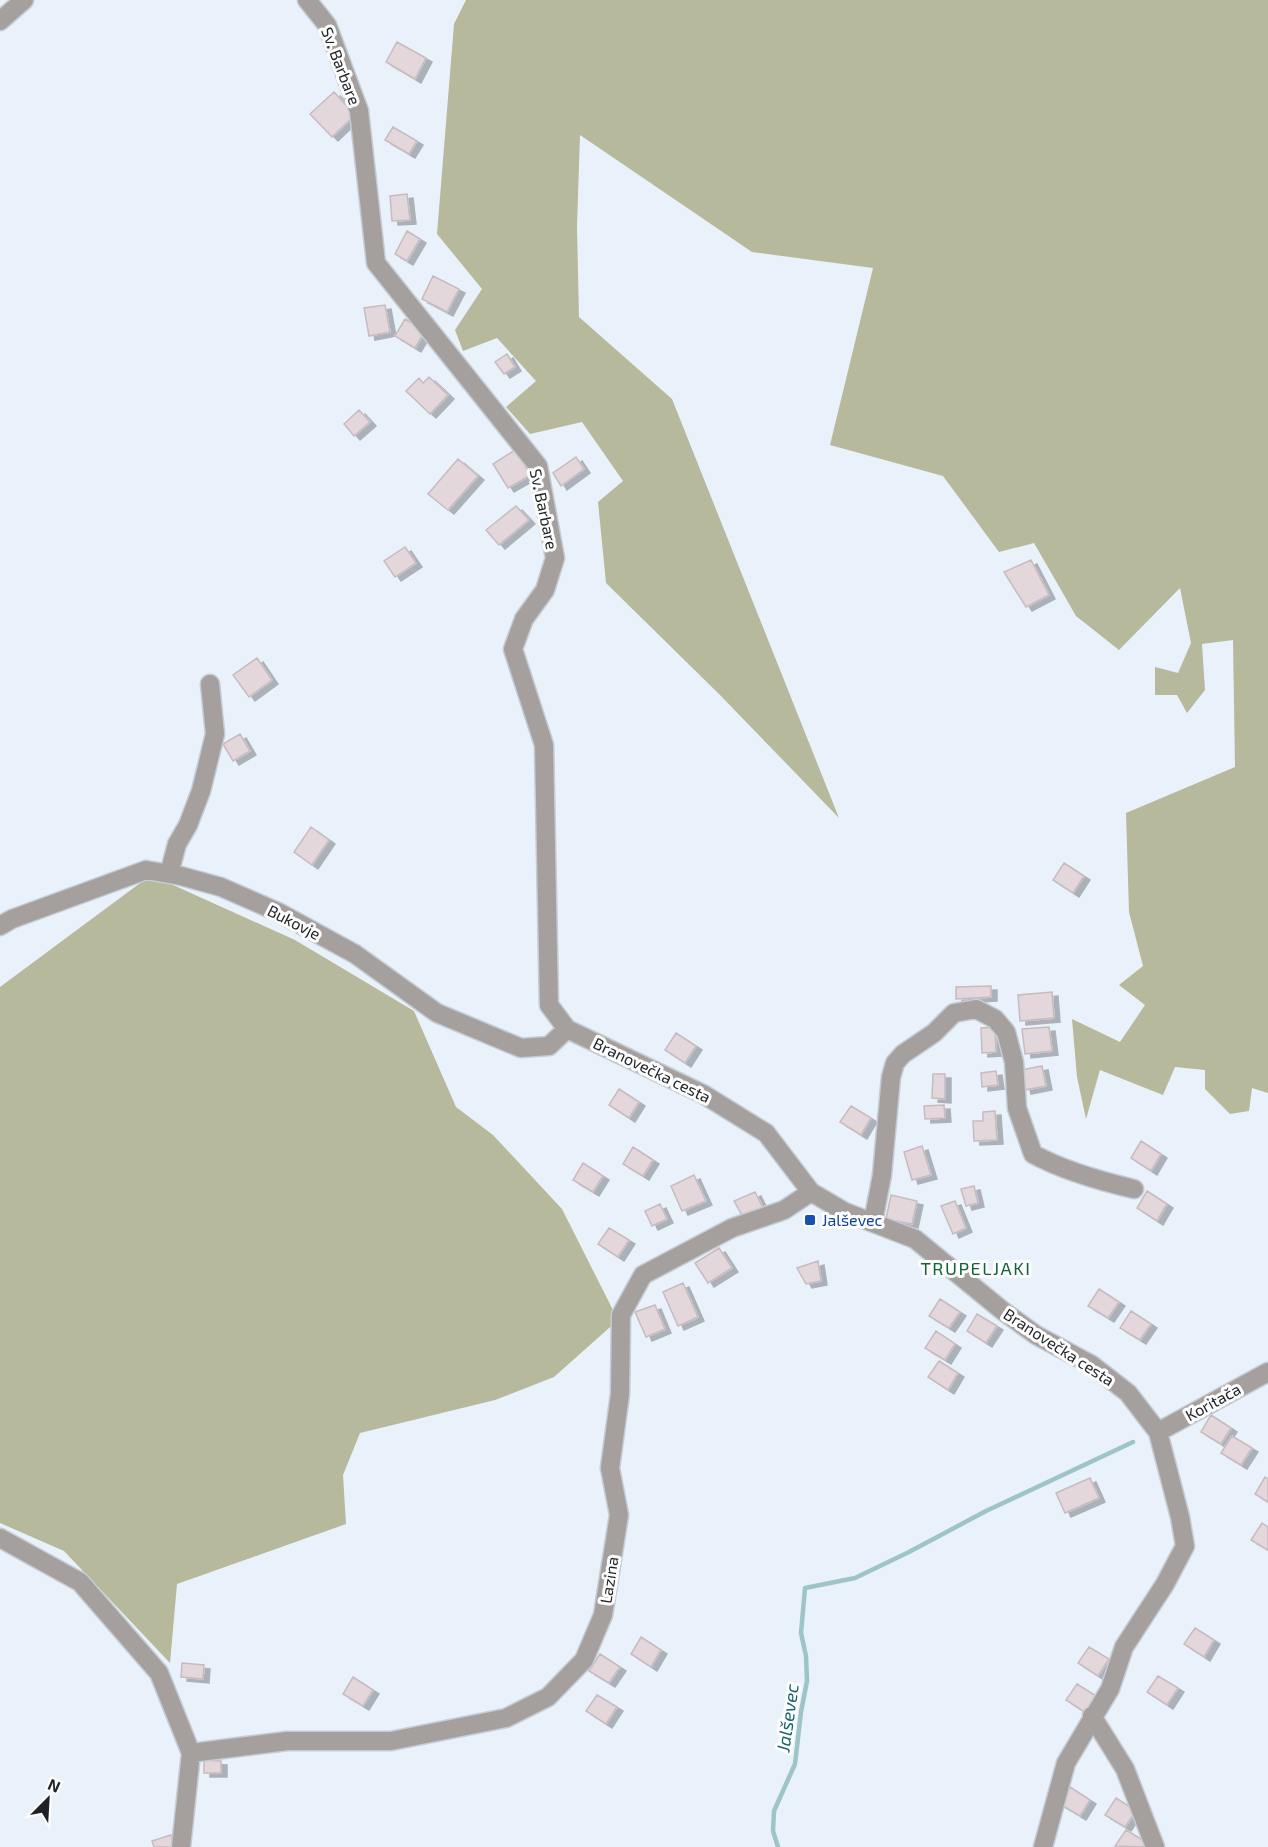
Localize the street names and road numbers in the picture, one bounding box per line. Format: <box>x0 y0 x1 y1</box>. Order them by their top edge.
street label: Sv. Barbare <box>318 24 365 107</box>
street label: Sv. Barbare <box>527 467 562 551</box>
street label: Bukovje <box>264 900 324 944</box>
street label: Branovečka cesta <box>591 1033 714 1106</box>
street label: Branovečka cesta <box>1000 1304 1118 1389</box>
street label: Koritača <box>1182 1379 1244 1424</box>
street label: Lazina <box>595 1555 622 1605</box>

